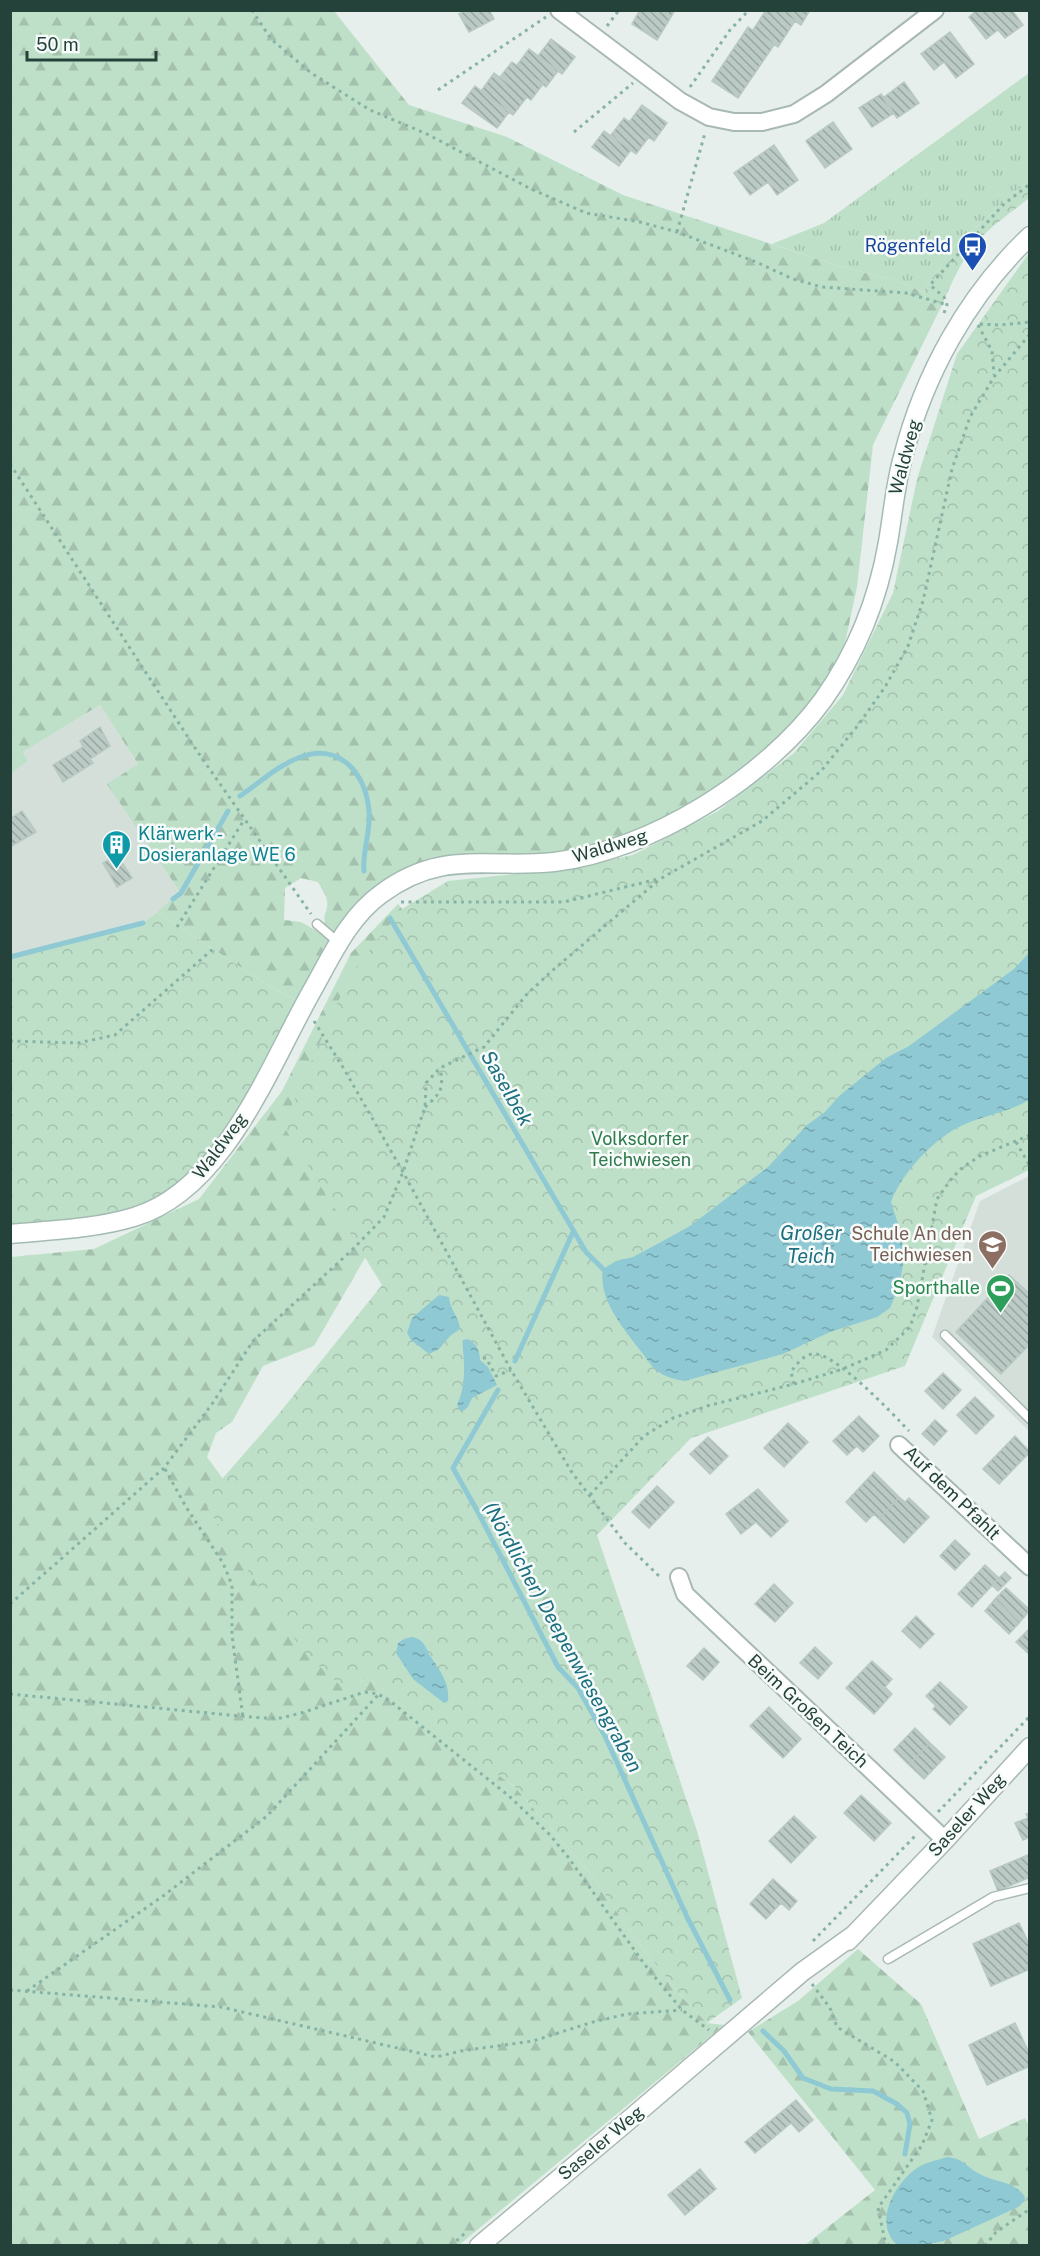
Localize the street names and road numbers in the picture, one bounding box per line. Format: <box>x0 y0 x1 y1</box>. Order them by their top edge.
street label: Waldweg <box>884 417 925 497</box>
street label: Waldweg <box>570 824 650 867</box>
street label: Waldweg <box>188 1109 251 1183</box>
street label: Auf dem Pfahlt <box>900 1441 1005 1544</box>
street label: Beim Großen Teich <box>744 1649 873 1772</box>
street label: Saseler Weg <box>924 1769 1010 1861</box>
street label: Saseler Weg <box>554 2101 648 2184</box>

